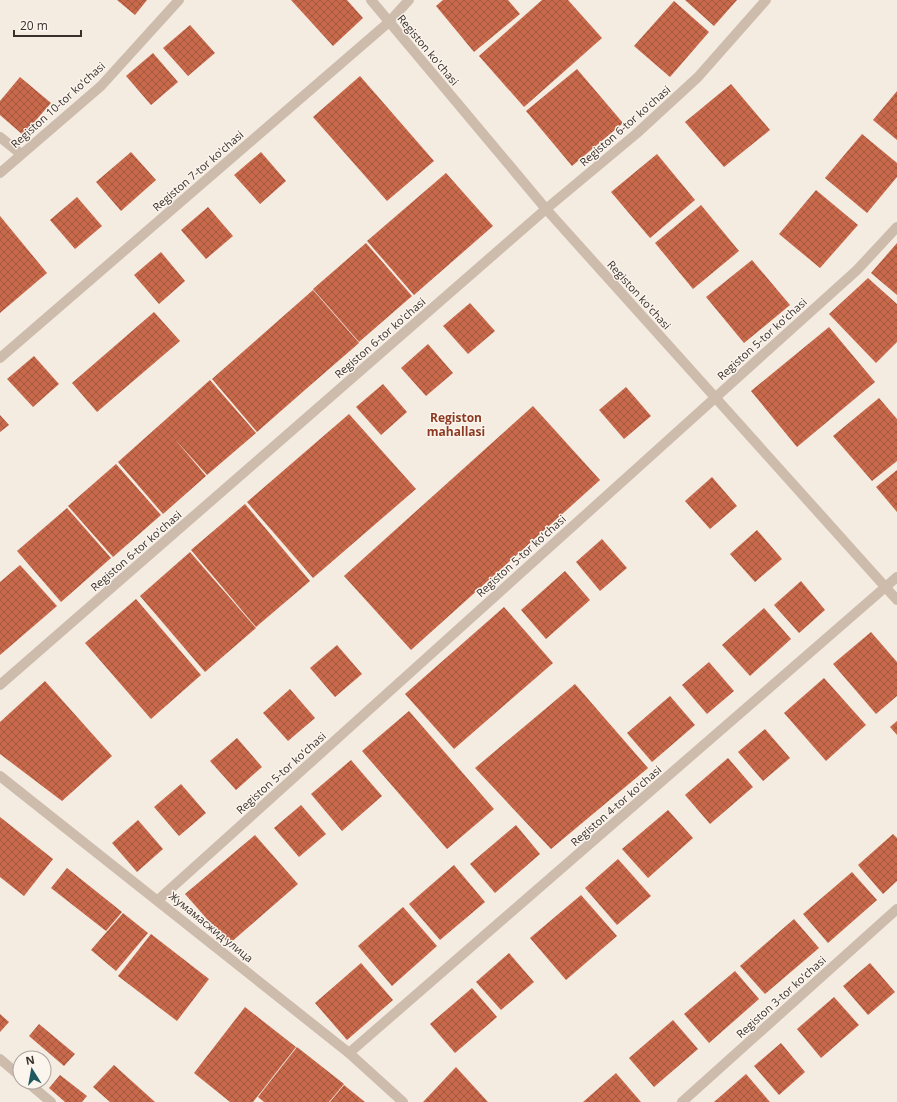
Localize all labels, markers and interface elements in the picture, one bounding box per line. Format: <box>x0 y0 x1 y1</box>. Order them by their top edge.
street label: Registon ko'chasi <box>394 11 462 88</box>
scale bar <box>14 12 81 38</box>
text: 20 m <box>20 17 48 34</box>
street label: Registon 10-tor ko'chasi <box>7 58 108 151</box>
street label: Registon 6-tor ko'chasi <box>576 82 673 169</box>
street label: Registon 7-tor ko'chasi <box>149 127 246 214</box>
street label: Registon ko'chasi <box>604 257 674 332</box>
street label: Registon 6-tor ko'chasi <box>331 294 428 381</box>
street label: Registon 5-tor ko'chasi <box>714 294 810 383</box>
district label: Registon mahallasi <box>427 409 485 440</box>
street label: Registon 6-tor ko'chasi <box>87 507 184 594</box>
street label: Registon 5-tor ko'chasi <box>473 511 569 600</box>
street label: Registon 5-tor ko'chasi <box>233 728 329 817</box>
street label: Registon 4-tor ko'chasi <box>567 762 664 849</box>
street label: Жумамасжид улица <box>166 888 257 965</box>
street label: Registon 3-tor ko'chasi <box>733 952 829 1041</box>
north arrow <box>12 1050 52 1090</box>
text: N <box>24 1051 36 1068</box>

